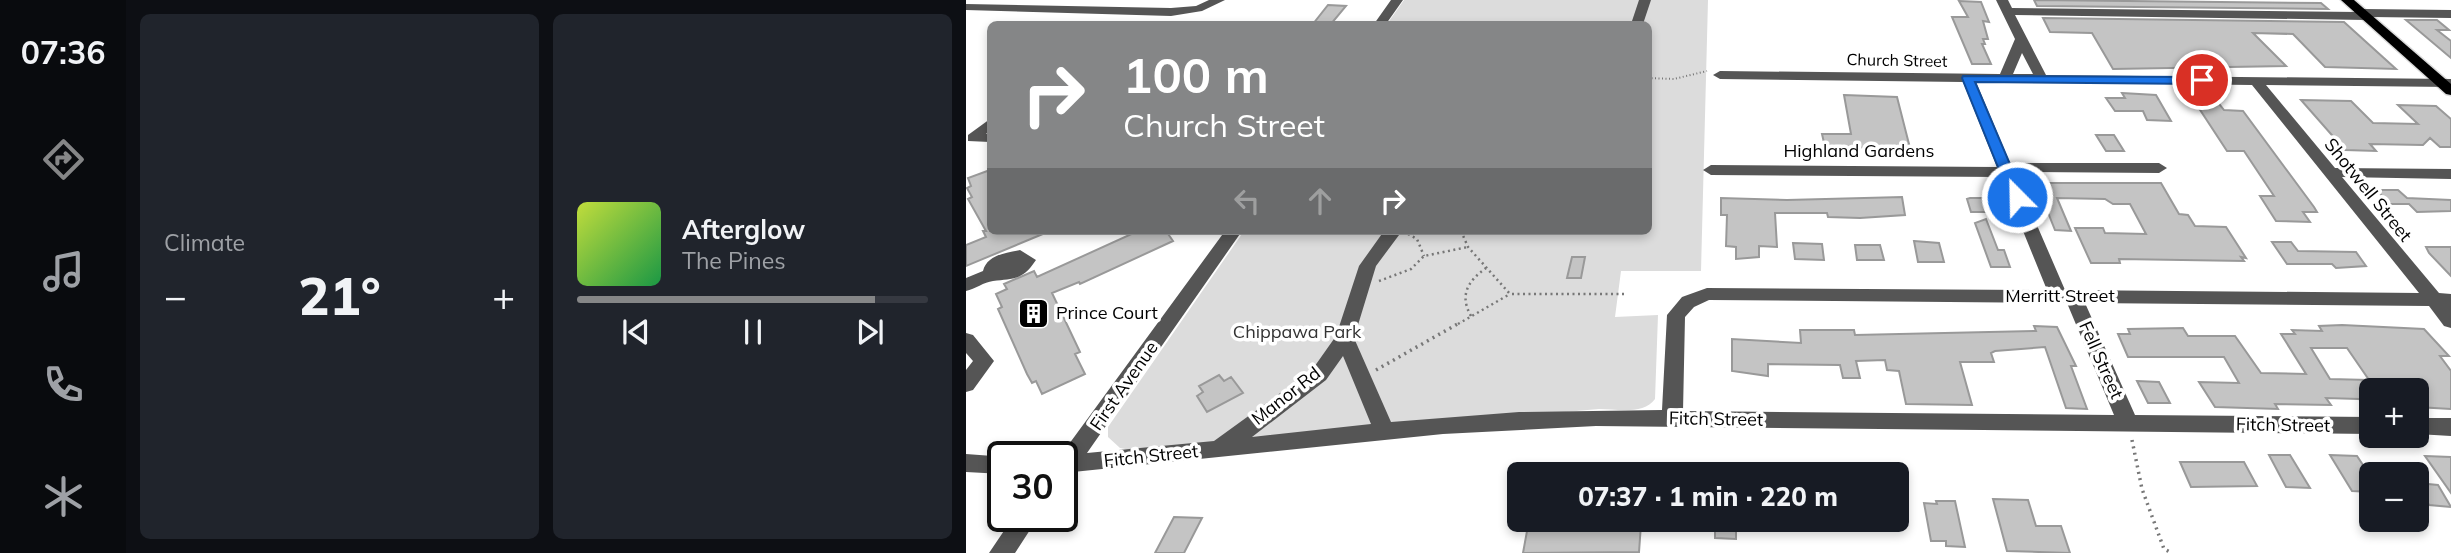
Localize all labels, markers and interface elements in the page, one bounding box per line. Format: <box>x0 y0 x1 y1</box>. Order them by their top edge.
text: 07:36 <box>21 32 105 72</box>
text: 100 m <box>1123 44 1269 105</box>
icon: right <box>1008 49 1099 140</box>
street label: Church Street <box>1846 49 1948 71</box>
pin <box>2172 50 2232 110</box>
icon: arrive <box>2183 61 2221 99</box>
text: Church Street <box>1123 105 1325 145</box>
street label: Shotwell Street <box>2320 133 2417 246</box>
icon: directions <box>39 135 88 184</box>
street label: Highland Gardens <box>1783 139 1935 162</box>
position arrow <box>1980 160 2054 234</box>
icon: left <box>1228 182 1266 220</box>
icon: ahead <box>1301 182 1339 220</box>
icon: right <box>1374 182 1412 220</box>
text: Afterglow <box>682 213 805 246</box>
text: Climate <box>164 228 245 257</box>
text: The Pines <box>682 246 786 275</box>
icon: music <box>39 247 88 296</box>
text: 21° <box>298 263 381 328</box>
text: − <box>164 272 187 320</box>
text: + <box>492 272 515 320</box>
street label: Merritt Street <box>2005 284 2115 307</box>
building icon: Prince Court <box>1016 296 1050 330</box>
place label: Prince Court <box>1056 301 1158 324</box>
icon: previous <box>617 313 655 351</box>
icon: pause <box>734 313 772 351</box>
icon: next <box>851 313 889 351</box>
street label: Fell Street <box>2074 317 2129 402</box>
park label: Chippawa Park <box>1233 320 1362 343</box>
street label: First Avenue <box>1085 337 1163 435</box>
icon: phone <box>39 360 88 409</box>
street label: Manor Rd <box>1247 361 1325 430</box>
map controls <box>2359 378 2429 532</box>
button: + <box>2359 378 2429 448</box>
street label: Fitch Street <box>1669 406 1763 431</box>
street label: Fitch Street <box>2236 412 2330 437</box>
street label: Fitch Street <box>1103 439 1199 472</box>
speed limit sign: 30 <box>987 441 1078 532</box>
button: − <box>2359 462 2429 532</box>
icon: climate <box>39 472 88 521</box>
text: 07:37 · 1 min · 220 m <box>1578 480 1838 513</box>

